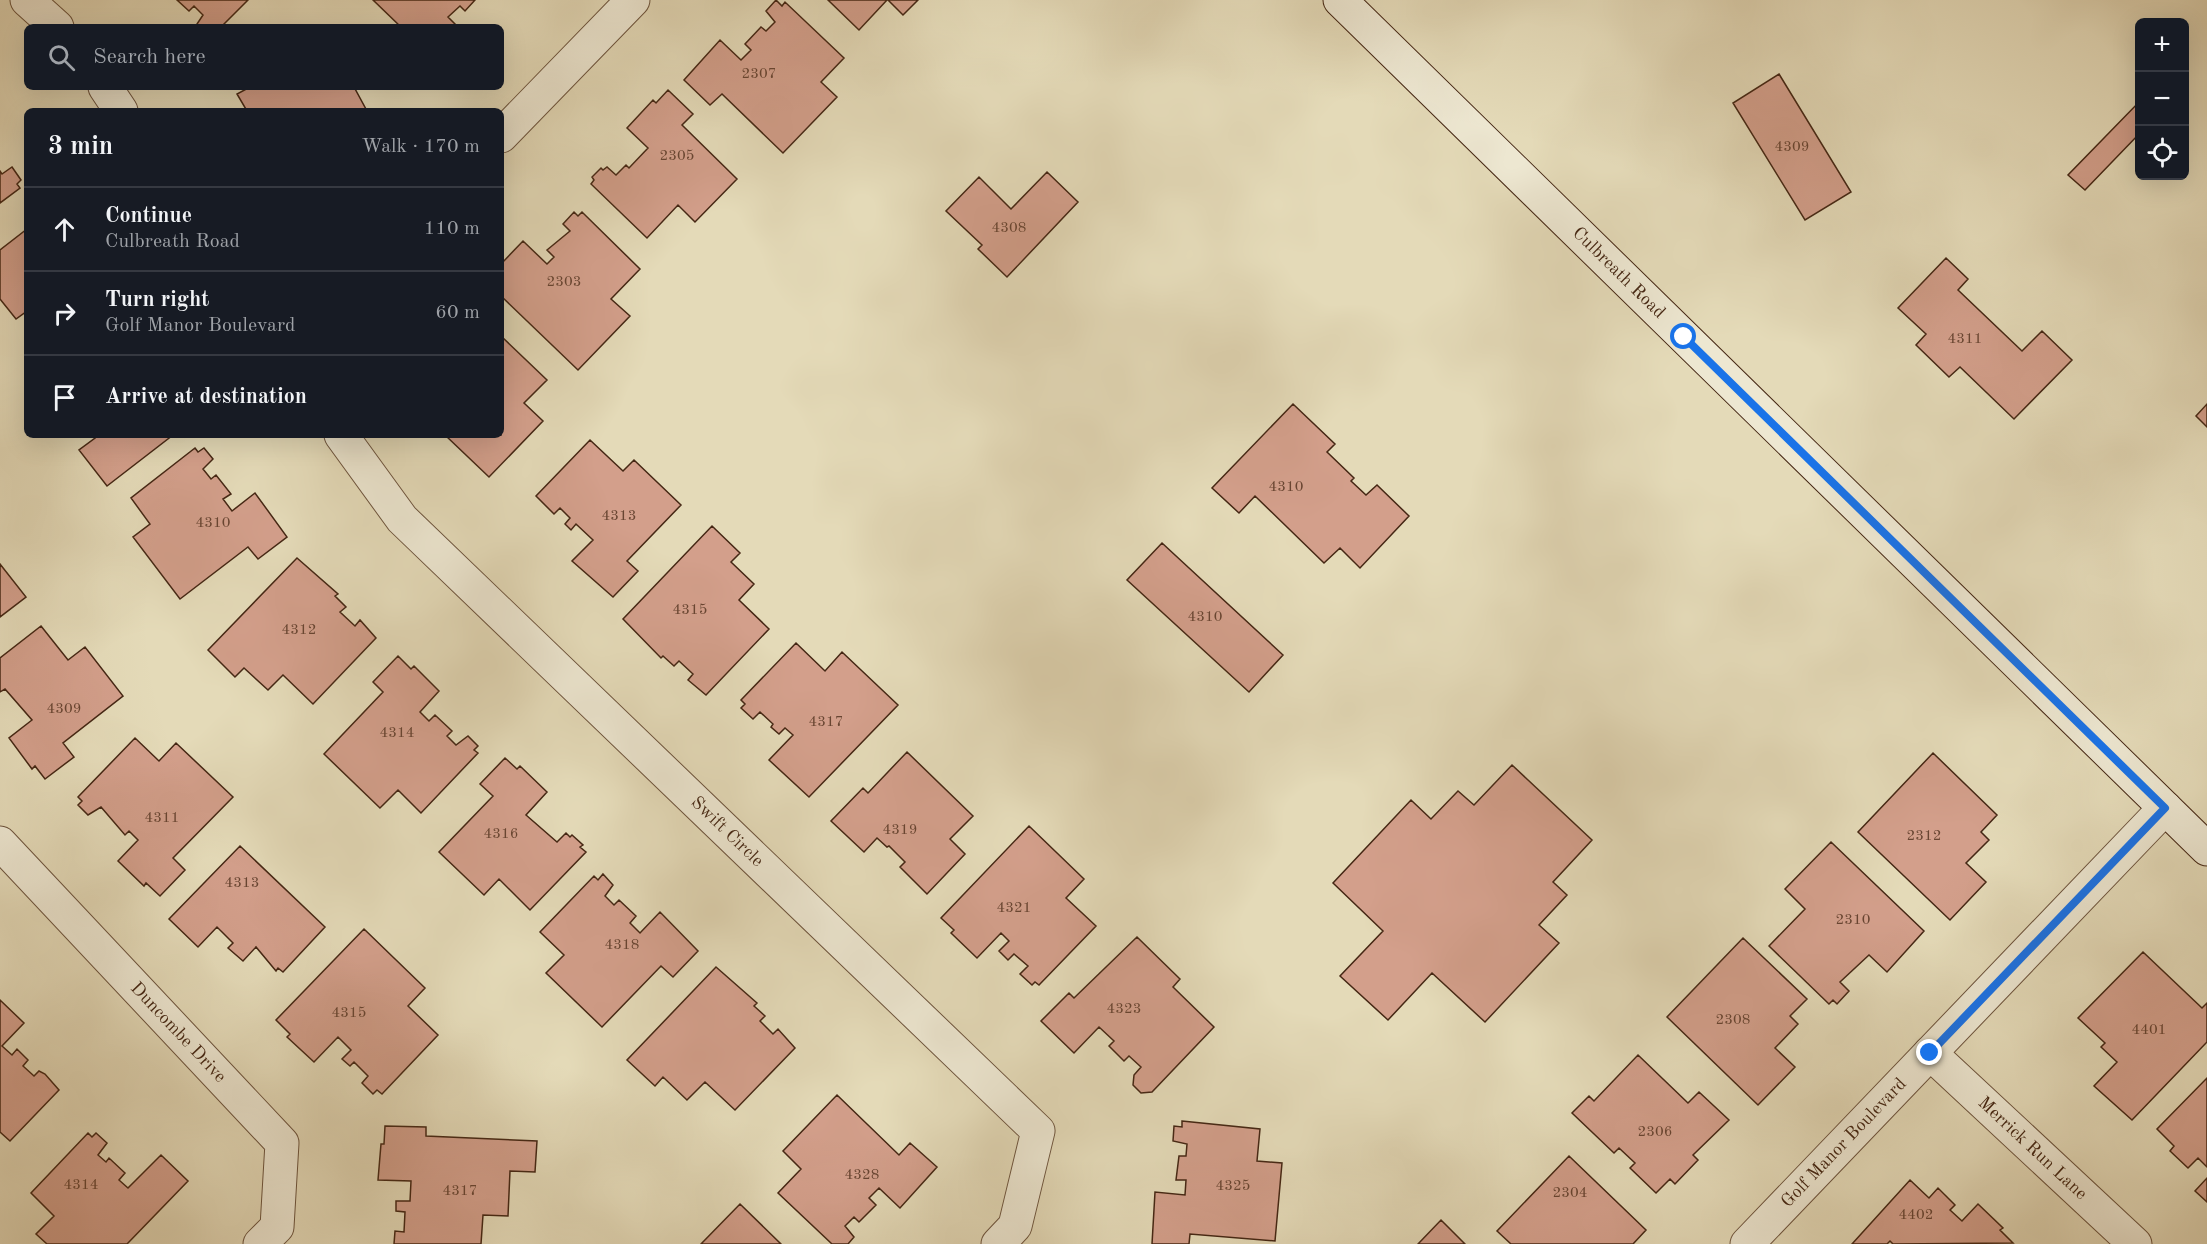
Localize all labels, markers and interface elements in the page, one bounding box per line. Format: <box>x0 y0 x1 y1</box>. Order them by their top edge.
map controls <box>2135 18 2189 180</box>
button: + <box>2135 18 2189 72</box>
search box <box>24 24 504 90</box>
icon: search <box>45 41 78 74</box>
text: Search here <box>93 46 206 68</box>
house number: 2307 <box>742 67 776 82</box>
button: − <box>2135 72 2189 126</box>
button: locate <box>2135 126 2189 180</box>
text: 3 min <box>48 134 113 160</box>
text: Walk · 170 m <box>361 137 480 157</box>
house number: 4309 <box>1775 140 1809 155</box>
house number: 2305 <box>660 149 694 164</box>
text: Continue <box>105 205 192 227</box>
icon: ahead <box>48 213 81 246</box>
text: 110 m <box>424 219 480 239</box>
house number: 4308 <box>992 221 1026 236</box>
street label: Culbreath Road <box>1569 224 1668 322</box>
text: Culbreath Road <box>105 232 240 252</box>
house number: 2303 <box>547 275 581 290</box>
text: Turn right <box>105 289 209 311</box>
icon: right <box>48 297 81 330</box>
text: 60 m <box>435 303 480 323</box>
text: Golf Manor Boulevard <box>105 316 296 336</box>
route start <box>1670 323 1696 349</box>
house number: 4311 <box>1948 332 1982 347</box>
icon: arrive <box>48 381 81 414</box>
text: Arrive at destination <box>105 386 307 408</box>
house number: 4310 <box>1269 480 1303 495</box>
house number: 4313 <box>602 509 636 524</box>
house number: 4310 <box>196 516 230 531</box>
house number: 4315 <box>673 603 707 618</box>
house number: 4310 <box>1188 610 1222 625</box>
house number: 4312 <box>282 623 316 638</box>
house number: 4309 <box>47 702 81 717</box>
house number: 4317 <box>809 715 843 730</box>
house number: 4314 <box>380 726 414 741</box>
street label: Swift Circle <box>687 793 767 870</box>
house number: 4311 <box>145 811 179 826</box>
house number: 4319 <box>883 823 917 838</box>
house number: 4316 <box>484 827 518 842</box>
house number: 2312 <box>1907 829 1941 844</box>
house number: 4313 <box>225 876 259 891</box>
house number: 4321 <box>997 901 1031 916</box>
house number: 2310 <box>1836 913 1870 928</box>
house number: 4318 <box>605 938 639 953</box>
street label: Duncombe Drive <box>127 979 229 1086</box>
house number: 4323 <box>1107 1002 1141 1017</box>
house number: 4315 <box>332 1006 366 1021</box>
house number: 2308 <box>1716 1013 1750 1028</box>
house number: 4401 <box>2132 1023 2166 1038</box>
route end <box>1916 1039 1942 1065</box>
street label: Golf Manor Boulevard <box>1778 1075 1910 1211</box>
street label: Merrick Run Lane <box>1974 1094 2090 1203</box>
house number: 2306 <box>1638 1125 1672 1140</box>
house number: 4328 <box>845 1168 879 1183</box>
house number: 4314 <box>64 1178 98 1193</box>
house number: 4325 <box>1216 1179 1250 1194</box>
house number: 4317 <box>443 1184 477 1199</box>
house number: 2304 <box>1553 1186 1587 1201</box>
house number: 4402 <box>1899 1208 1933 1223</box>

